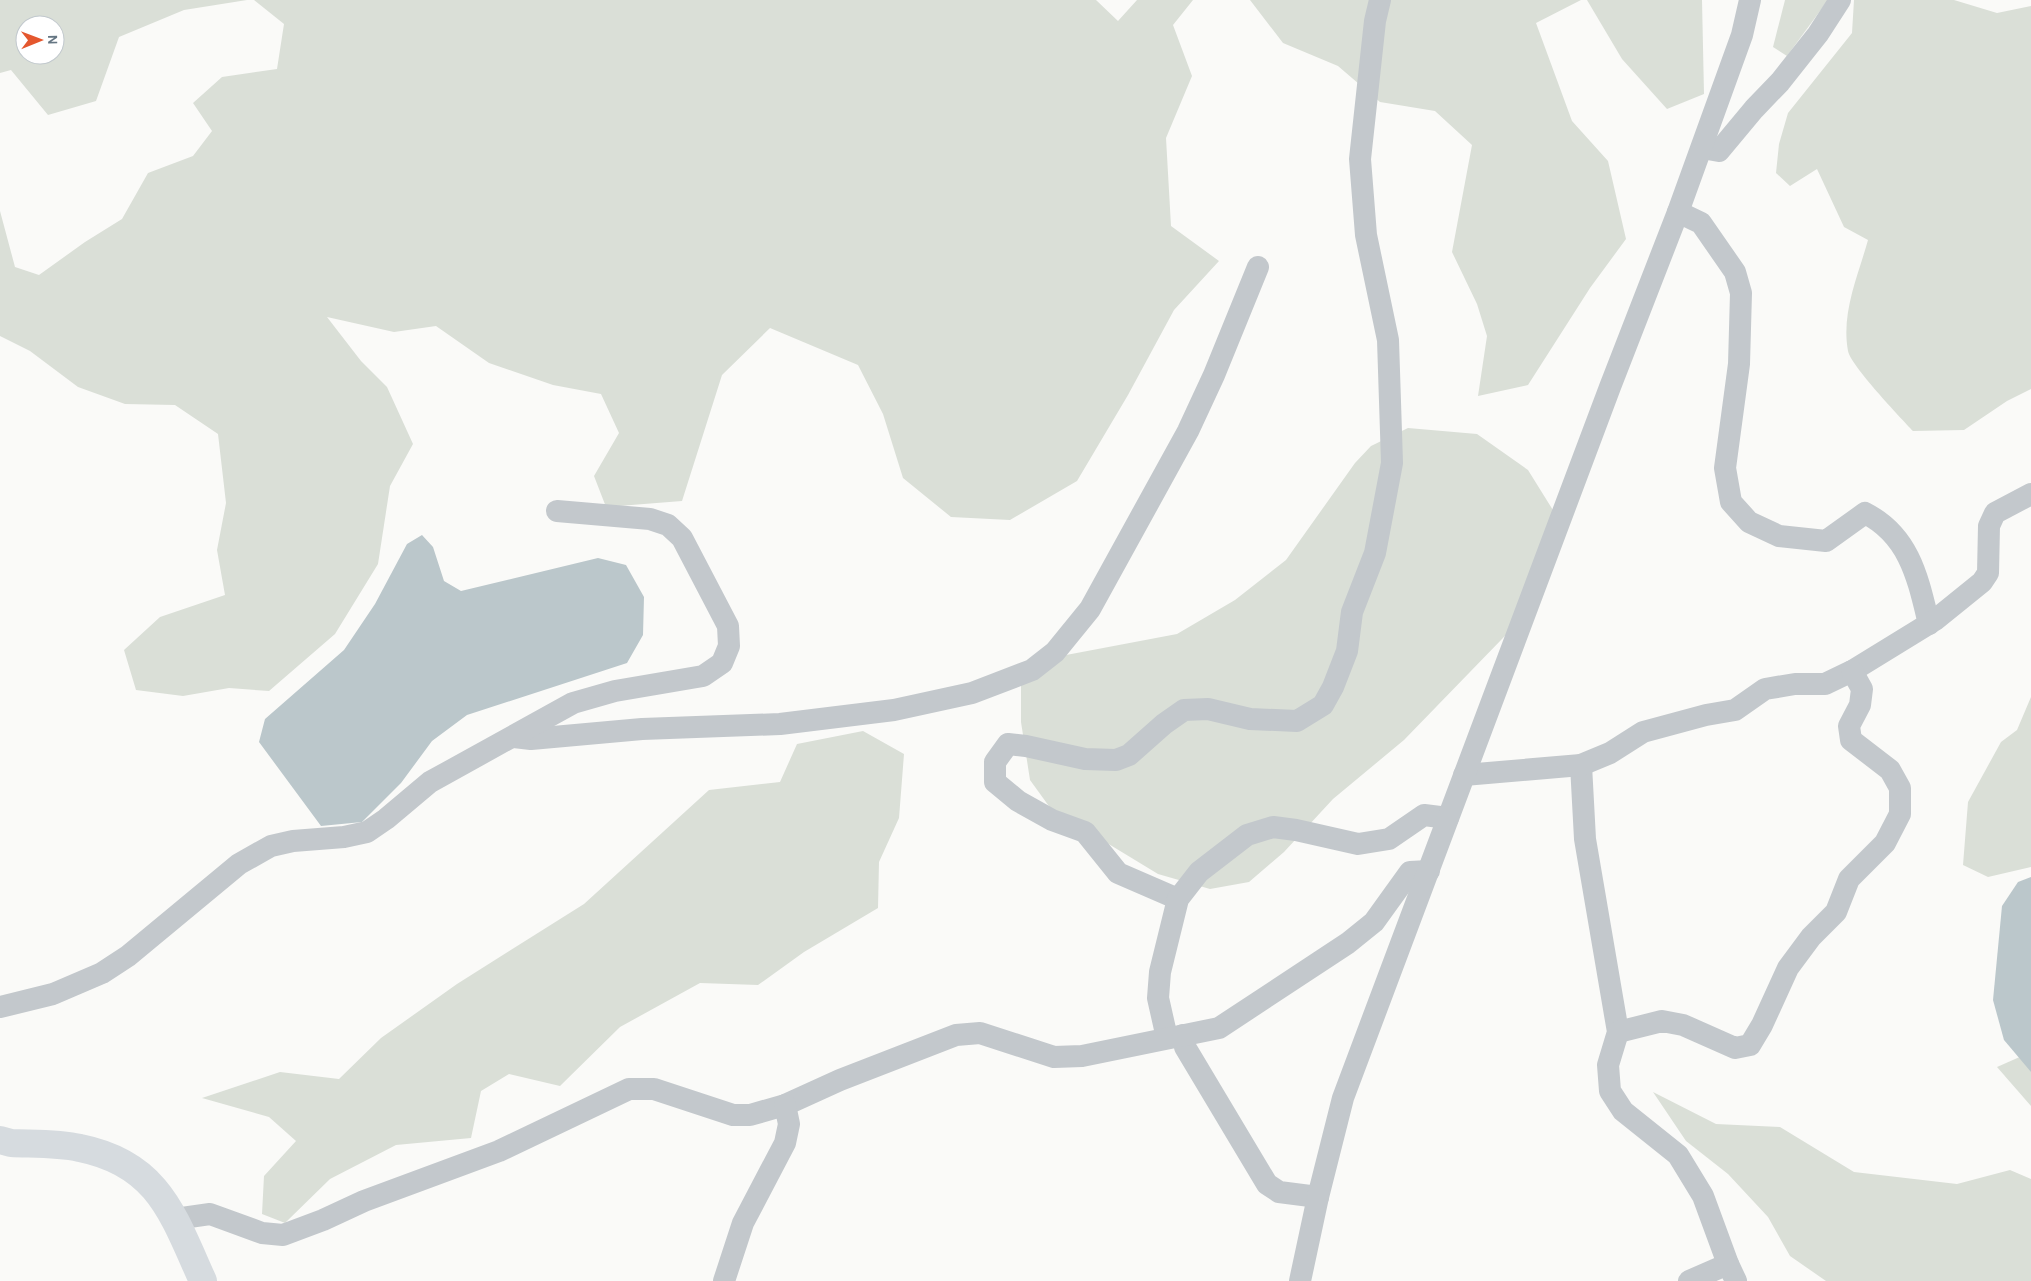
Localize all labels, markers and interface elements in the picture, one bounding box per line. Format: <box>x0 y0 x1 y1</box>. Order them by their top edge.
north arrow <box>15 15 65 65</box>
text: N <box>44 35 61 45</box>

